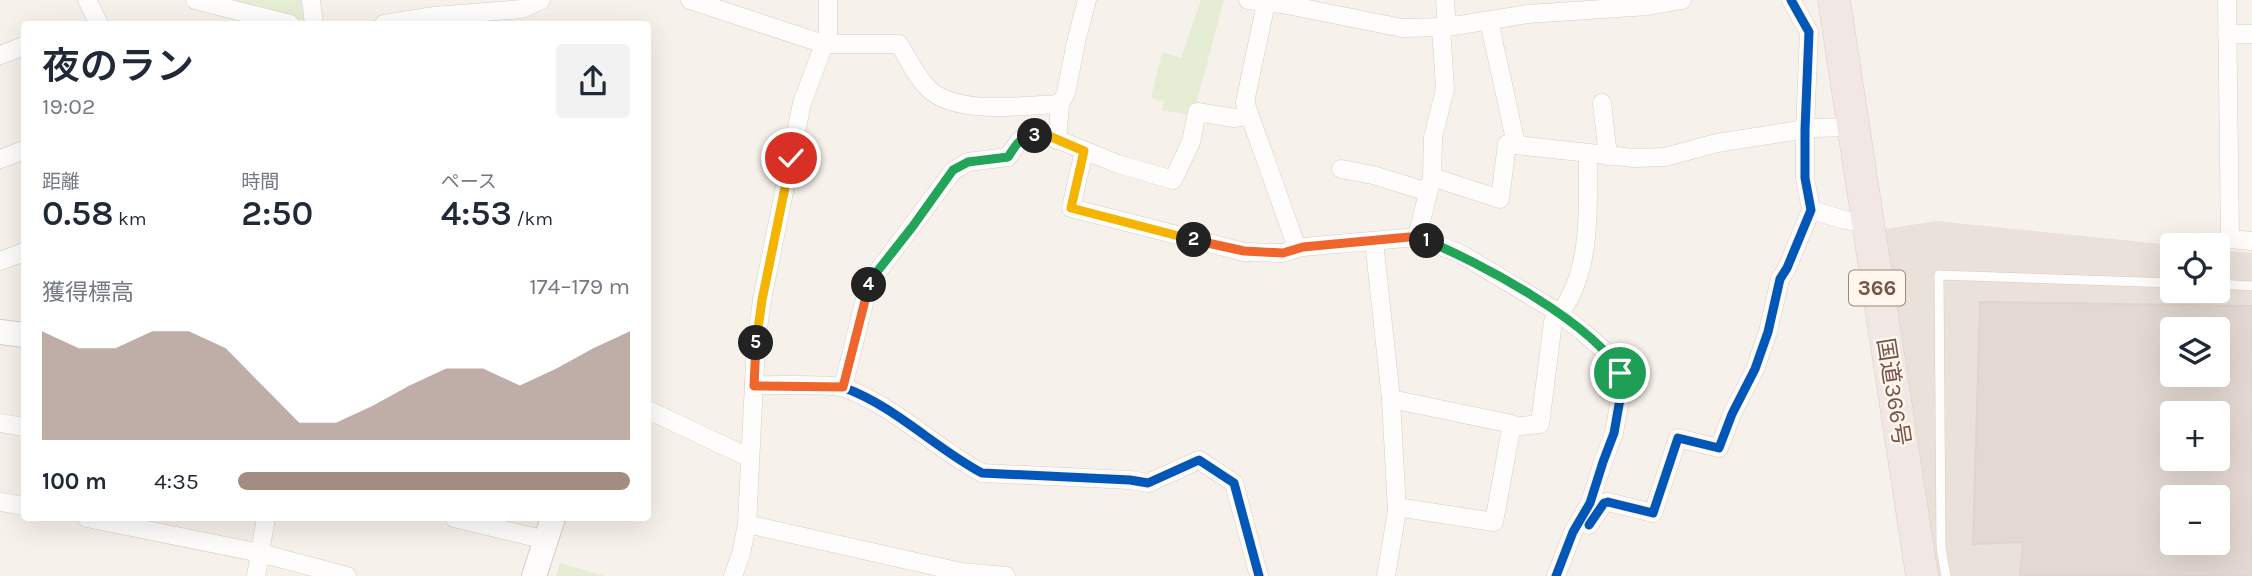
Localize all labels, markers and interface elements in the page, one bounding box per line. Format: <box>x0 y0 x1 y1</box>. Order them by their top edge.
text: 夜のラン <box>42 44 194 89</box>
button: share <box>556 44 630 118</box>
text: 19:02 <box>42 93 95 120</box>
pin: 3 <box>1018 118 1052 154</box>
text: 3 <box>1029 124 1040 146</box>
pin <box>761 128 821 188</box>
icon: check <box>772 139 810 177</box>
text: 距離 <box>42 171 80 193</box>
text: 時間 <box>241 171 279 193</box>
text: ペース <box>441 171 497 193</box>
text: 0.58 <box>42 193 113 234</box>
text: 2:50 <box>241 193 313 234</box>
text: 4:53 <box>441 193 512 234</box>
text: km <box>113 208 146 230</box>
text: /km <box>512 208 553 230</box>
pin: 2 <box>1176 222 1212 258</box>
pin: 1 <box>1410 224 1444 258</box>
text: 2 <box>1188 228 1199 250</box>
text: 1 <box>1423 229 1430 251</box>
map controls <box>2160 233 2230 555</box>
button: locate <box>2160 233 2230 303</box>
pin: 4 <box>852 268 886 302</box>
road number: 366 <box>1849 270 1905 306</box>
text: 174–179 m <box>529 273 630 300</box>
text: 4 <box>863 273 874 295</box>
text: 獲得標高 <box>42 279 134 306</box>
button: layers <box>2160 317 2230 387</box>
pin: 5 <box>738 326 774 360</box>
text: 5 <box>750 331 761 353</box>
street label: 国道366号 <box>1872 336 1915 448</box>
pin <box>1590 343 1650 403</box>
icon: arrive <box>1601 354 1639 392</box>
button: + <box>2160 401 2230 471</box>
text: 100 m <box>42 468 107 495</box>
text: 4:35 <box>154 468 199 495</box>
button: − <box>2160 485 2230 555</box>

